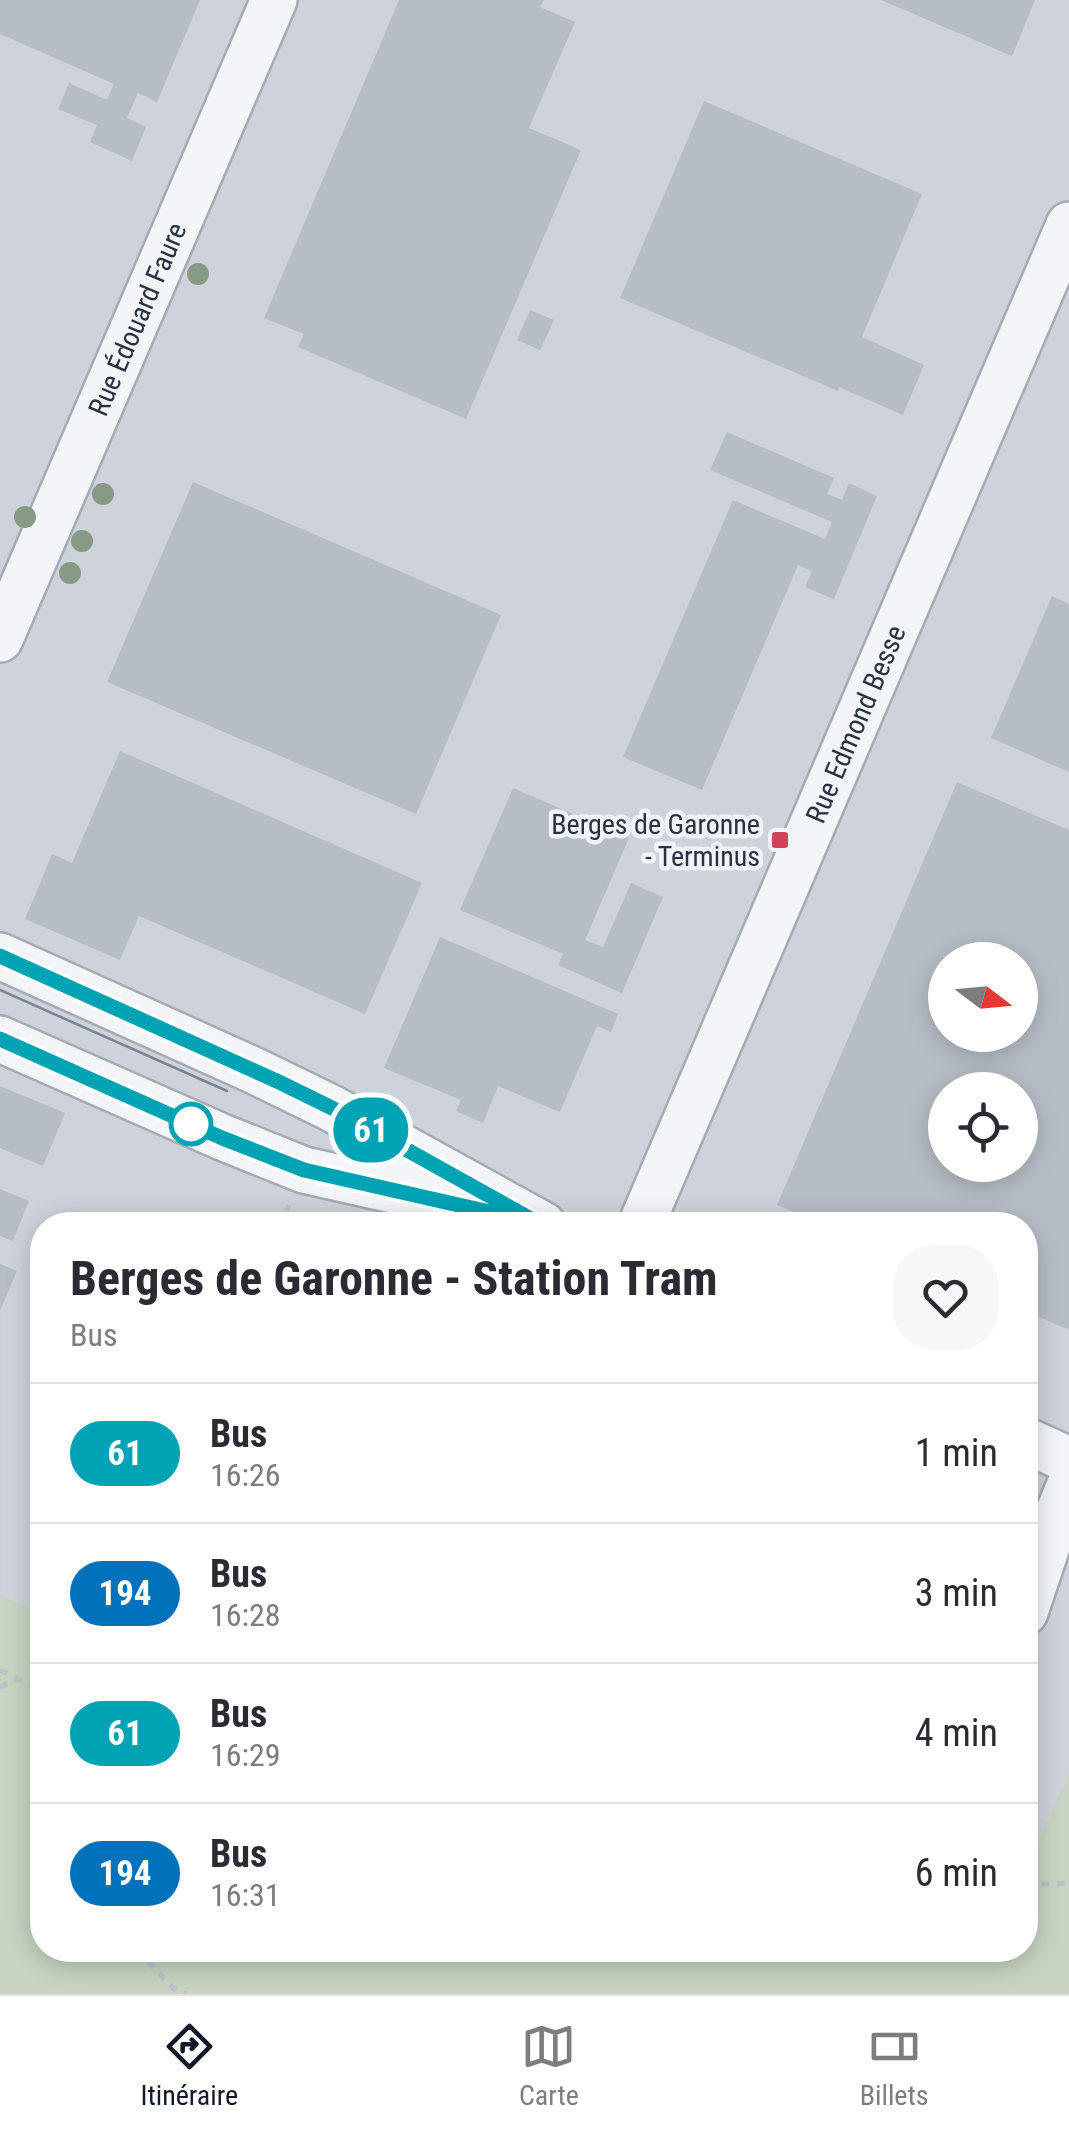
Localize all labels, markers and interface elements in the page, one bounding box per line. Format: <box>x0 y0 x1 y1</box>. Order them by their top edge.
street label: Rue Édouard Faure <box>81 218 193 421</box>
street label: Rue Edmond Besse <box>799 620 912 828</box>
place label: Berges de Garonne - Terminus <box>551 808 760 873</box>
marker: Berges de Garonne - Terminus <box>769 829 791 851</box>
north arrow <box>928 942 1038 1052</box>
map controls <box>928 942 1038 1182</box>
button: locate <box>928 1072 1038 1182</box>
line badge: 61 <box>326 1098 416 1162</box>
unlabelled marker <box>170 1103 212 1145</box>
text: 61 <box>353 1110 389 1151</box>
button: heart <box>893 1245 998 1350</box>
text: Berges de Garonne - Station Tram <box>70 1250 718 1307</box>
text: Bus <box>70 1316 118 1354</box>
text: Bus <box>210 1412 267 1456</box>
text: 1 min <box>915 1431 998 1475</box>
text: 61 <box>107 1433 143 1474</box>
text: 16:26 <box>210 1456 281 1494</box>
text: Bus <box>210 1552 267 1596</box>
text: 3 min <box>915 1571 998 1615</box>
text: 194 <box>98 1573 152 1614</box>
text: 16:28 <box>210 1596 281 1634</box>
text: Bus <box>210 1692 267 1736</box>
text: 4 min <box>915 1711 998 1755</box>
text: 61 <box>107 1713 143 1754</box>
text: 16:29 <box>210 1736 281 1774</box>
text: Bus <box>210 1832 267 1876</box>
text: 6 min <box>915 1851 998 1895</box>
text: 194 <box>98 1853 152 1894</box>
text: 16:31 <box>210 1876 281 1914</box>
tab: Itinéraire <box>140 2019 238 2112</box>
tab: Carte <box>519 2019 579 2112</box>
tab: Billets <box>860 2019 929 2112</box>

